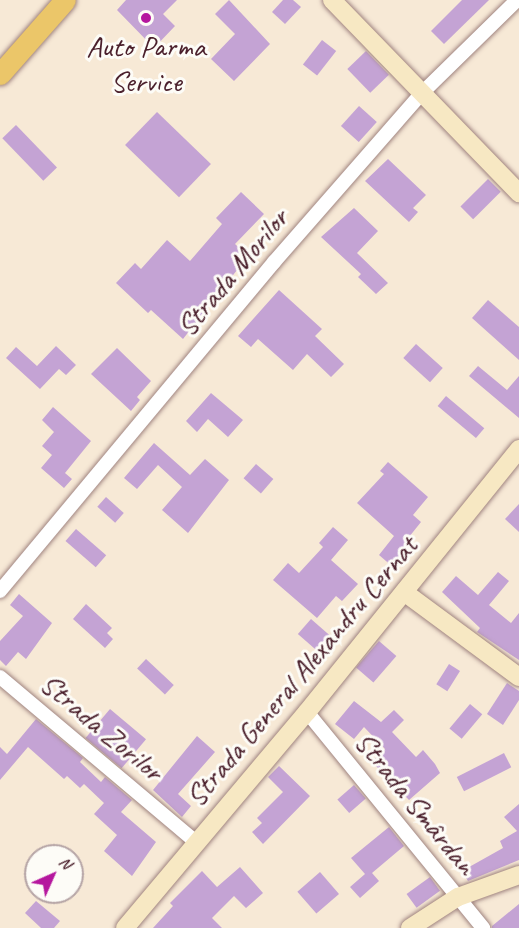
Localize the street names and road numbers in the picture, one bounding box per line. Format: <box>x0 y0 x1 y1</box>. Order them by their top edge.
street label: Strada Morilor <box>168 201 296 343</box>
street label: Strada General Alexandru Cernat <box>178 529 424 813</box>
street label: Strada Zorilor <box>34 666 170 788</box>
street label: Strada Smârdan <box>347 724 485 882</box>

